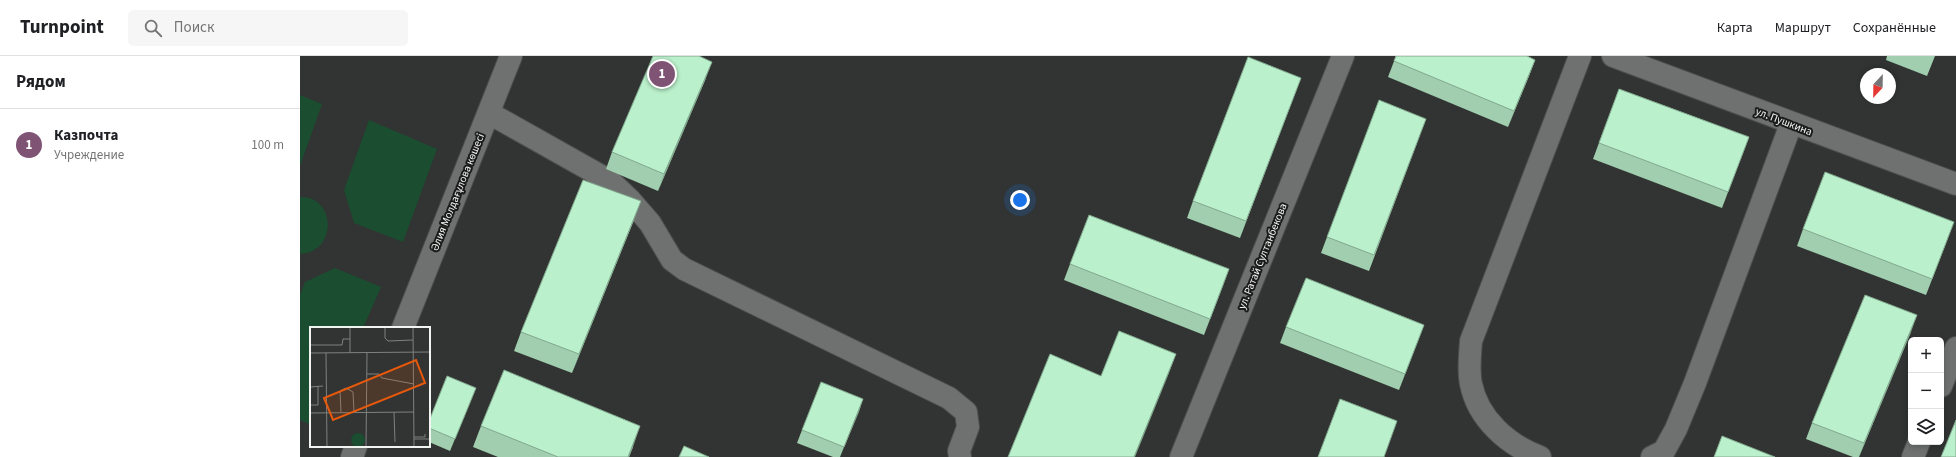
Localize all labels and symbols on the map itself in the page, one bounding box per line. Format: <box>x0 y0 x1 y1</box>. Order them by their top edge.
pin: 1 <box>649 59 675 89</box>
north arrow <box>1860 68 1896 104</box>
street label: ул. Пушкина <box>1753 104 1814 139</box>
street label: Әлия Молдағұлова көшесі <box>427 131 488 253</box>
your location <box>1010 190 1030 210</box>
street label: ул. Ратай Султанбекова <box>1234 201 1291 311</box>
inset map <box>310 327 430 447</box>

